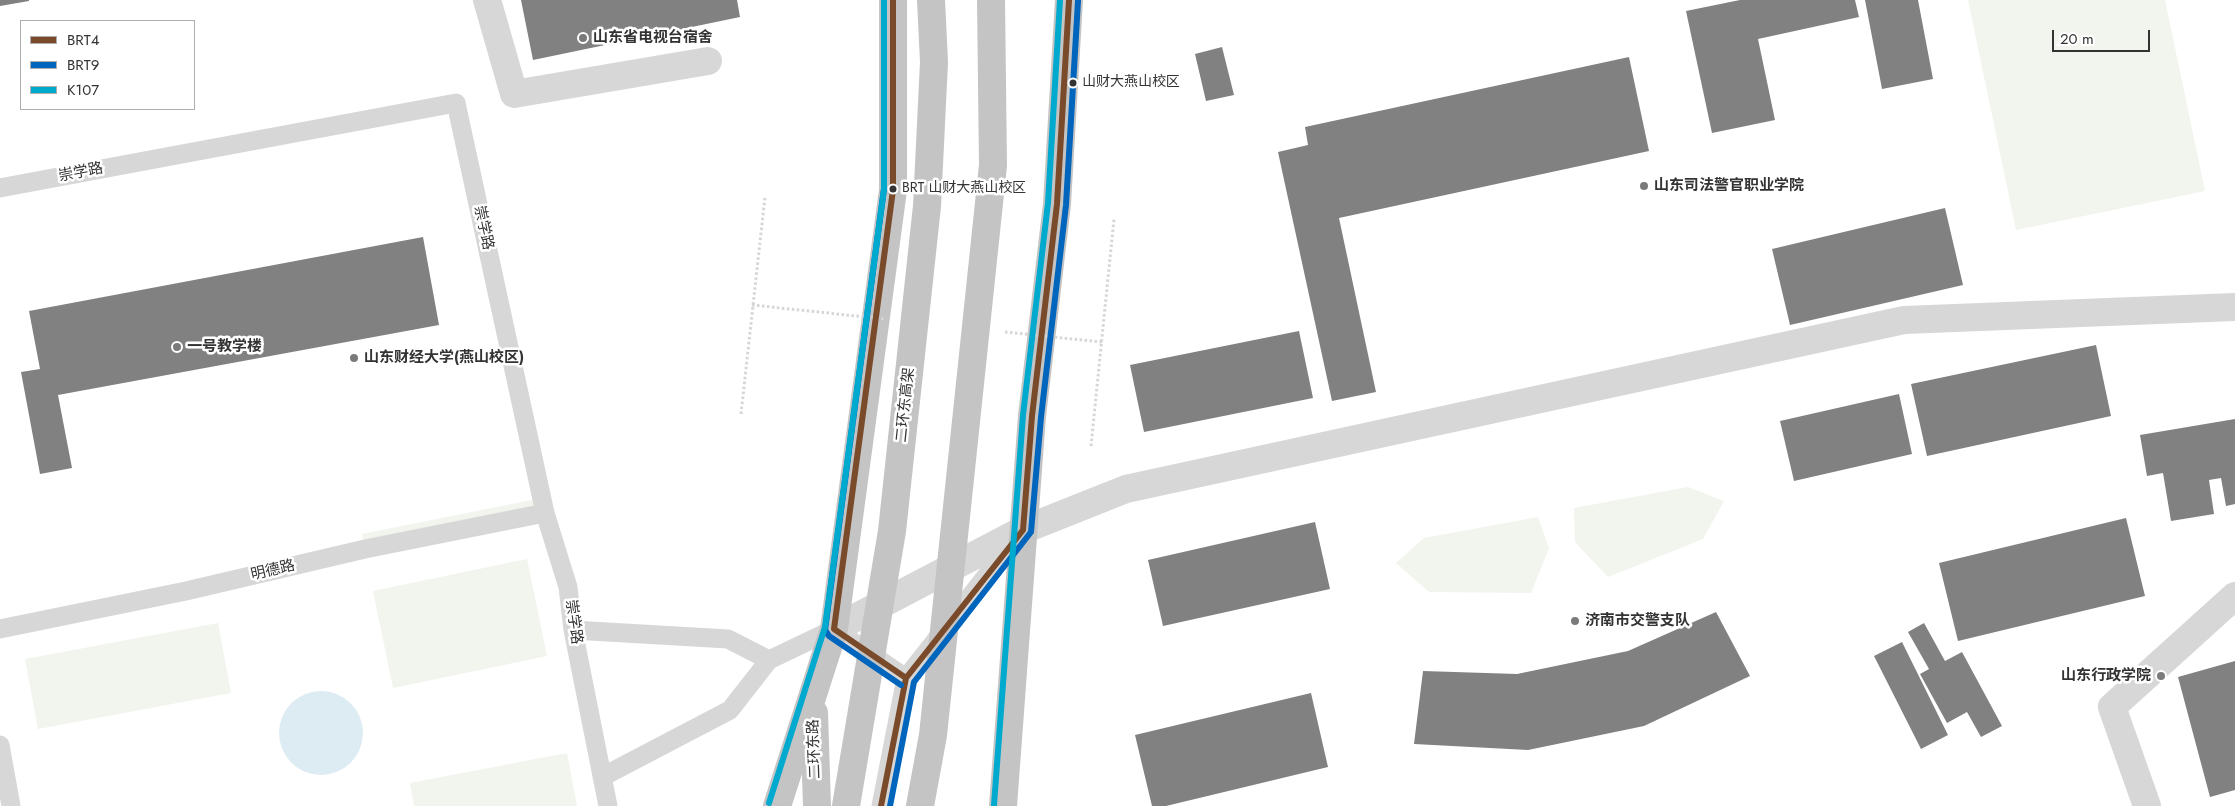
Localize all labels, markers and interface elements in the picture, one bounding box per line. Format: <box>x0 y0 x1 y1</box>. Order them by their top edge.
legend <box>20 20 195 110</box>
scale bar <box>2055 20 2152 52</box>
text: 20 m <box>2060 28 2094 50</box>
text: BRT4 <box>67 29 100 51</box>
place label: 山东省电视台宿舍 <box>593 29 713 47</box>
marker: 山东省电视台宿舍 <box>577 32 589 44</box>
text: BRT9 <box>67 54 99 76</box>
place label: 山财大燕山校区 <box>1082 75 1180 91</box>
marker: 山财大燕山校区 <box>1068 78 1078 88</box>
text: K107 <box>67 79 99 101</box>
street label: 崇学路 <box>57 160 105 186</box>
place label: 山东司法警官职业学院 <box>1654 177 1804 195</box>
marker: 山东司法警官职业学院 <box>1638 180 1650 192</box>
place label: BRT 山财大燕山校区 <box>902 181 1026 197</box>
marker: BRT 山财大燕山校区 <box>888 184 898 194</box>
street label: 崇学路 <box>470 204 496 252</box>
place label: 一号教学楼 <box>187 338 262 356</box>
marker: 一号教学楼 <box>171 341 183 353</box>
place label: 山东财经大学(燕山校区) <box>364 349 524 367</box>
marker: 山东财经大学(燕山校区) <box>348 352 360 364</box>
street label: 二环东高架 <box>893 367 919 443</box>
street label: 明德路 <box>249 557 297 585</box>
street label: 崇学路 <box>561 598 585 646</box>
place label: 济南市交警支队 <box>1585 612 1690 630</box>
marker: 济南市交警支队 <box>1569 615 1581 627</box>
place label: 山东行政学院 <box>2061 667 2151 685</box>
marker: 山东行政学院 <box>2155 670 2167 682</box>
street label: 二环东路 <box>805 719 825 779</box>

